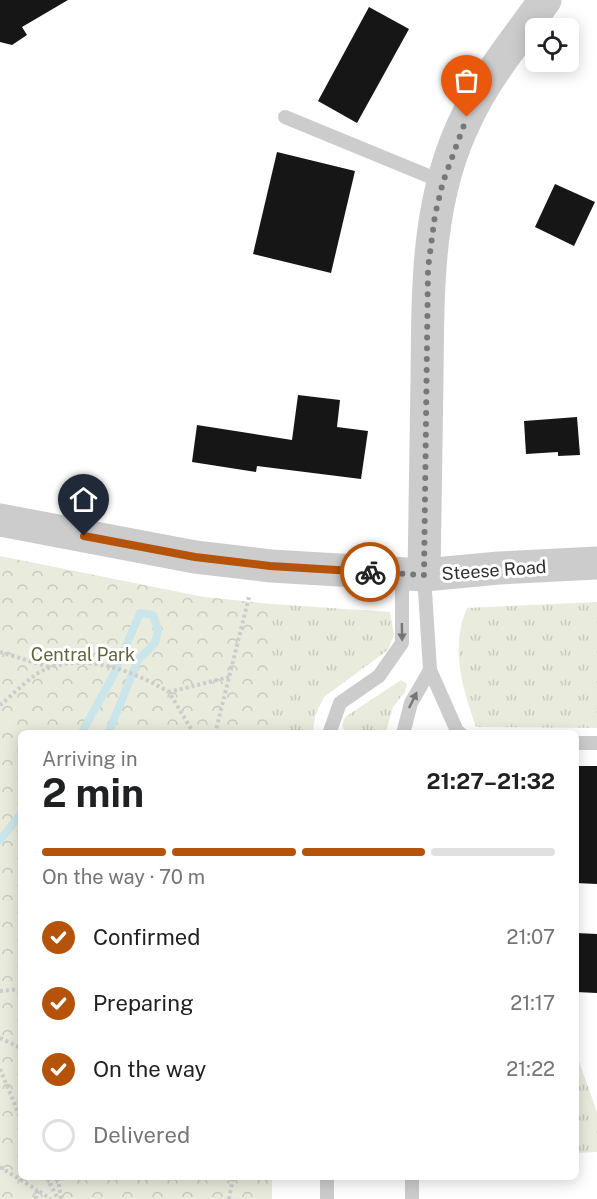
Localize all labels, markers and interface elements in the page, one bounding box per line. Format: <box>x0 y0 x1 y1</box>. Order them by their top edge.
map controls <box>525 18 579 72</box>
button: locate <box>525 18 579 72</box>
pin <box>441 55 492 117</box>
icon: bag <box>450 64 483 97</box>
pin <box>58 474 109 536</box>
icon: home <box>67 483 100 516</box>
courier <box>340 542 400 602</box>
icon: bike <box>354 556 387 589</box>
street label: Steese Road <box>441 556 547 584</box>
one-way arrow <box>397 623 407 642</box>
park label: Central Park <box>31 644 135 665</box>
one-way arrow <box>409 692 418 709</box>
text: Arriving in <box>42 747 137 771</box>
text: 21:27–21:32 <box>427 768 555 794</box>
text: 2 min <box>42 770 144 816</box>
text: On the way · 70 m <box>42 865 205 889</box>
icon: check <box>42 921 75 954</box>
text: Confirmed <box>93 924 200 950</box>
text: 21:07 <box>507 925 555 949</box>
icon: check <box>42 987 75 1020</box>
text: Preparing <box>93 990 194 1016</box>
text: 21:17 <box>510 991 555 1015</box>
icon: check <box>42 1053 75 1086</box>
text: On the way <box>93 1056 206 1082</box>
text: 21:22 <box>506 1057 555 1081</box>
text: Delivered <box>93 1122 190 1148</box>

